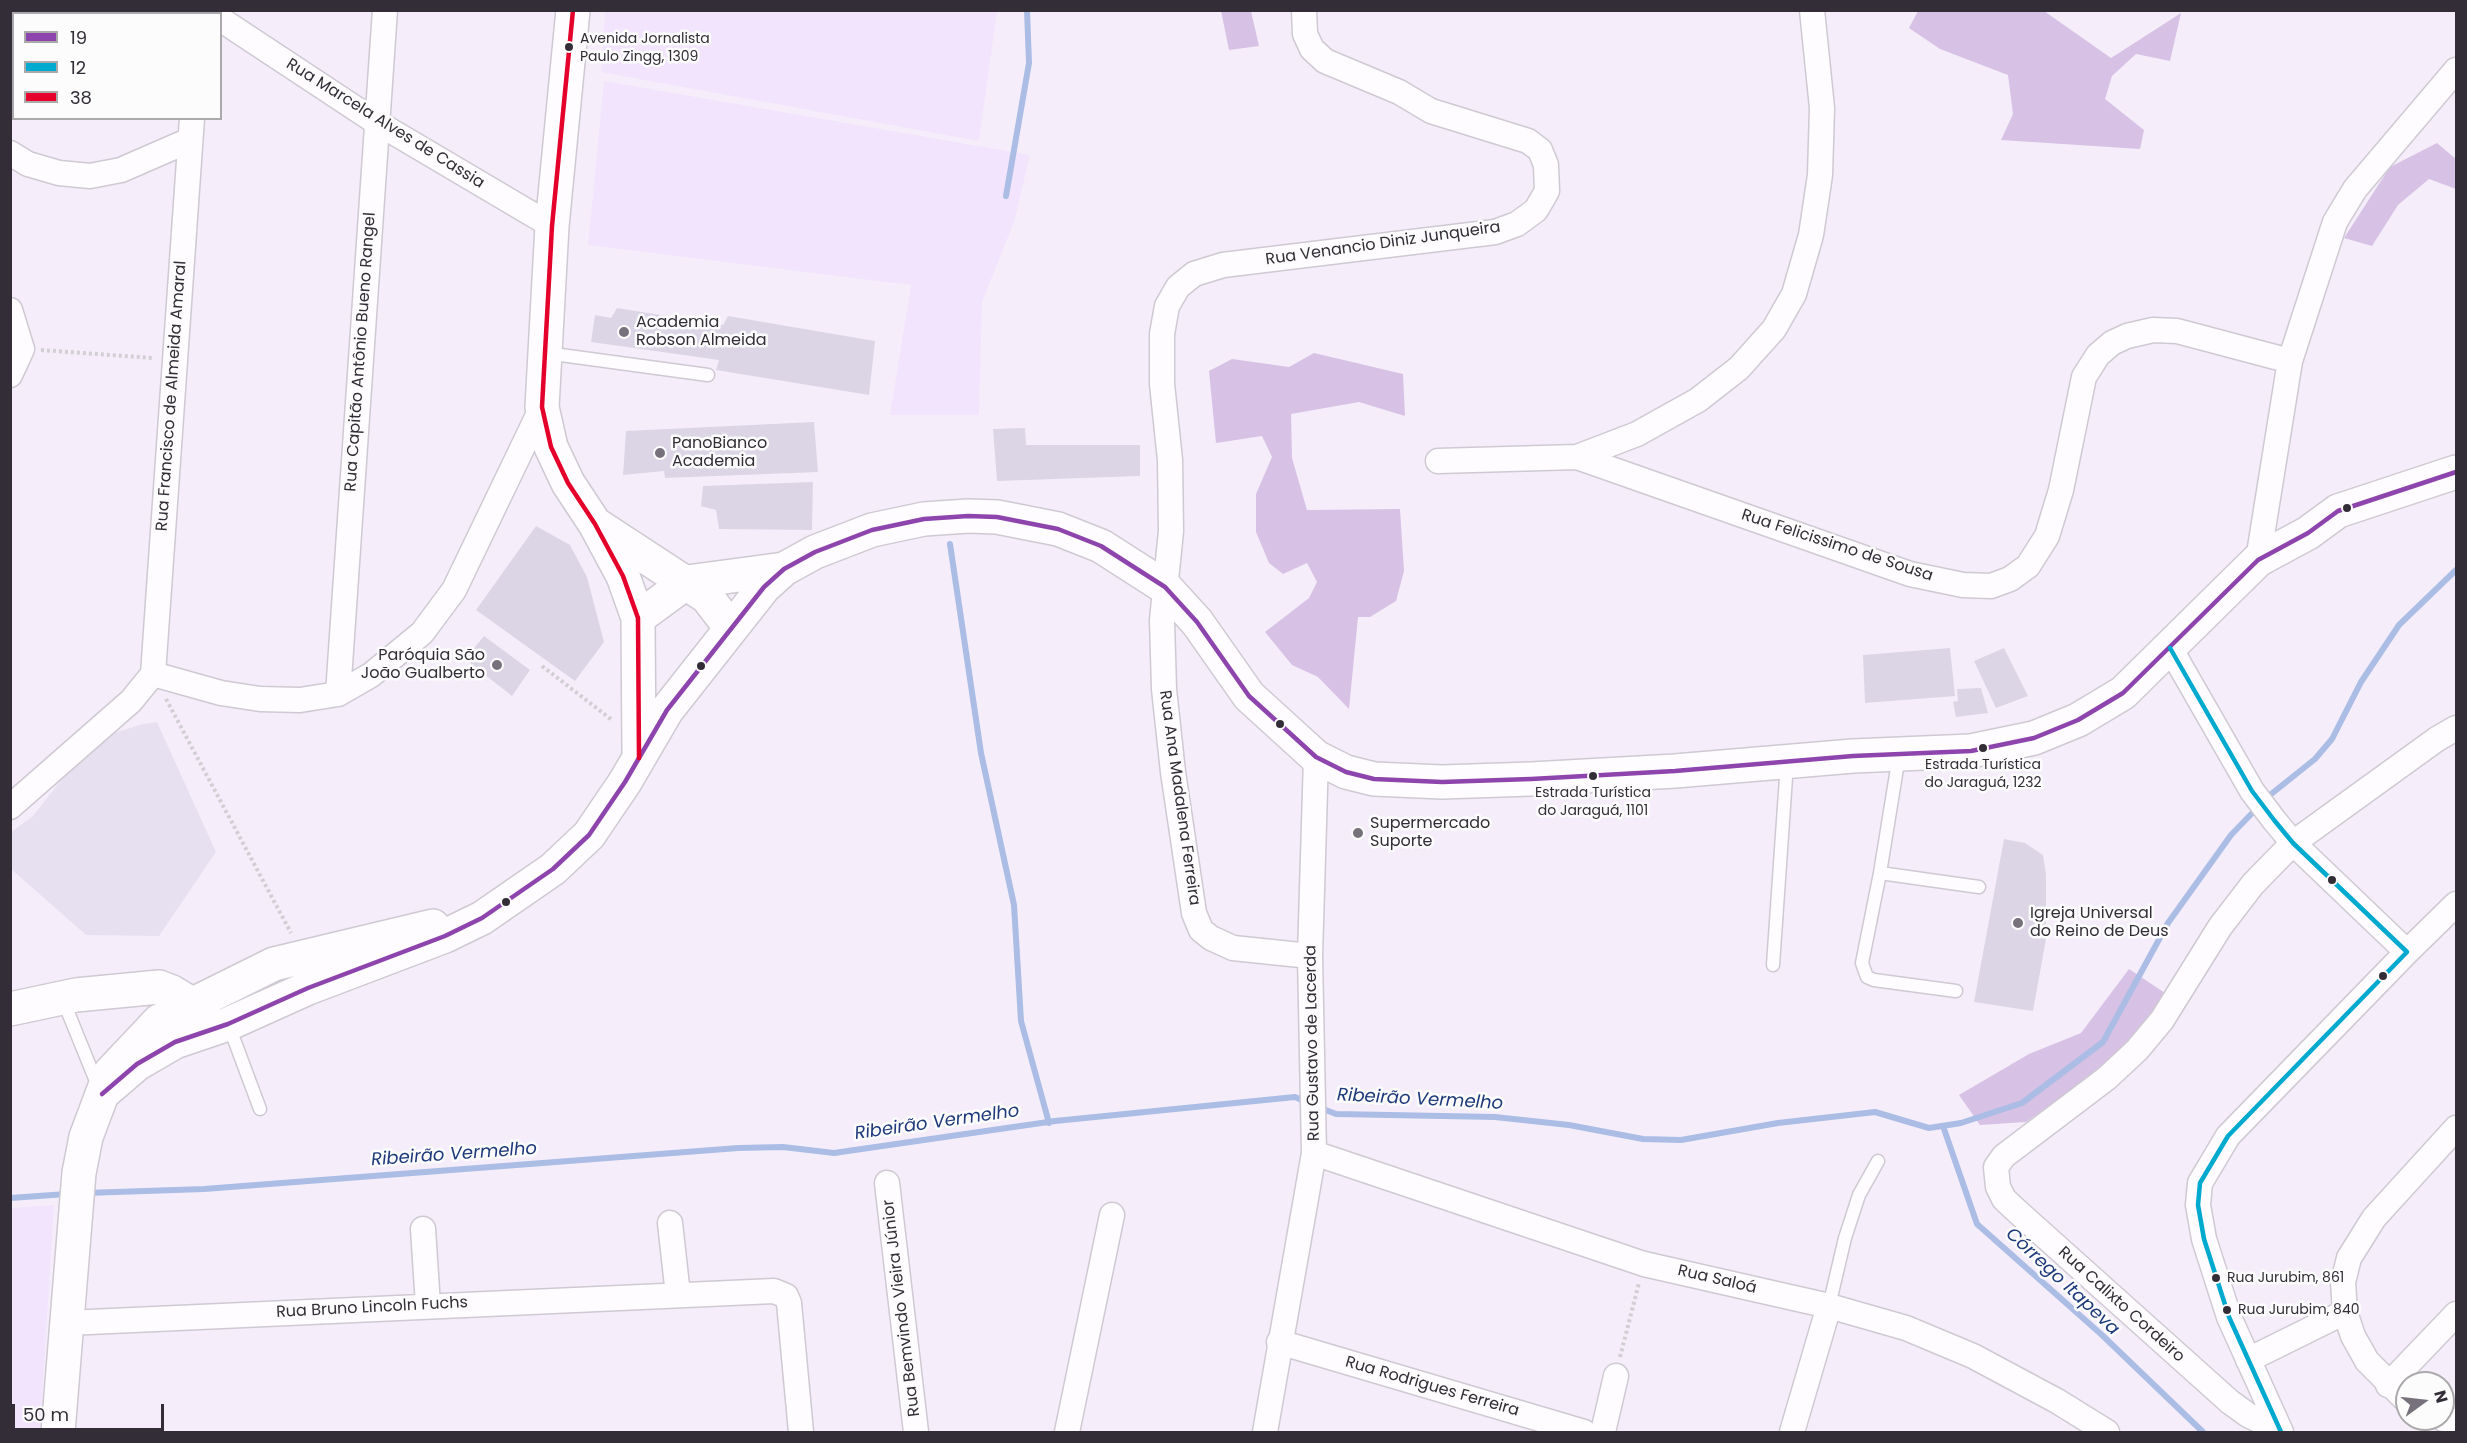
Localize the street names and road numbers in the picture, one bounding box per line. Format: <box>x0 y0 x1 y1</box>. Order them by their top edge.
street label: Rua Marcela Alves de Cassia <box>282 55 488 193</box>
street label: Rua Capitão Antônio Bueno Rangel <box>342 212 380 492</box>
street label: Rua Venancio Diniz Junqueira <box>1264 218 1502 270</box>
street label: Rua Francisco de Almeida Amaral <box>153 260 191 532</box>
street label: Rua Felicissimo de Sousa <box>1739 506 1935 586</box>
street label: Rua Ana Madalena Ferreira <box>1154 689 1204 907</box>
street label: Rua Gustavo de Lacerda <box>1302 945 1324 1141</box>
street label: Rua Bemvindo Vieira Júnior <box>879 1198 925 1418</box>
street label: Rua Calixto Cordeiro <box>2054 1243 2188 1367</box>
street label: Rua Saloá <box>1676 1262 1758 1298</box>
street label: Rua Bruno Lincoln Fuchs <box>276 1293 468 1323</box>
street label: Rua Rodrigues Ferreira <box>1343 1353 1521 1421</box>

